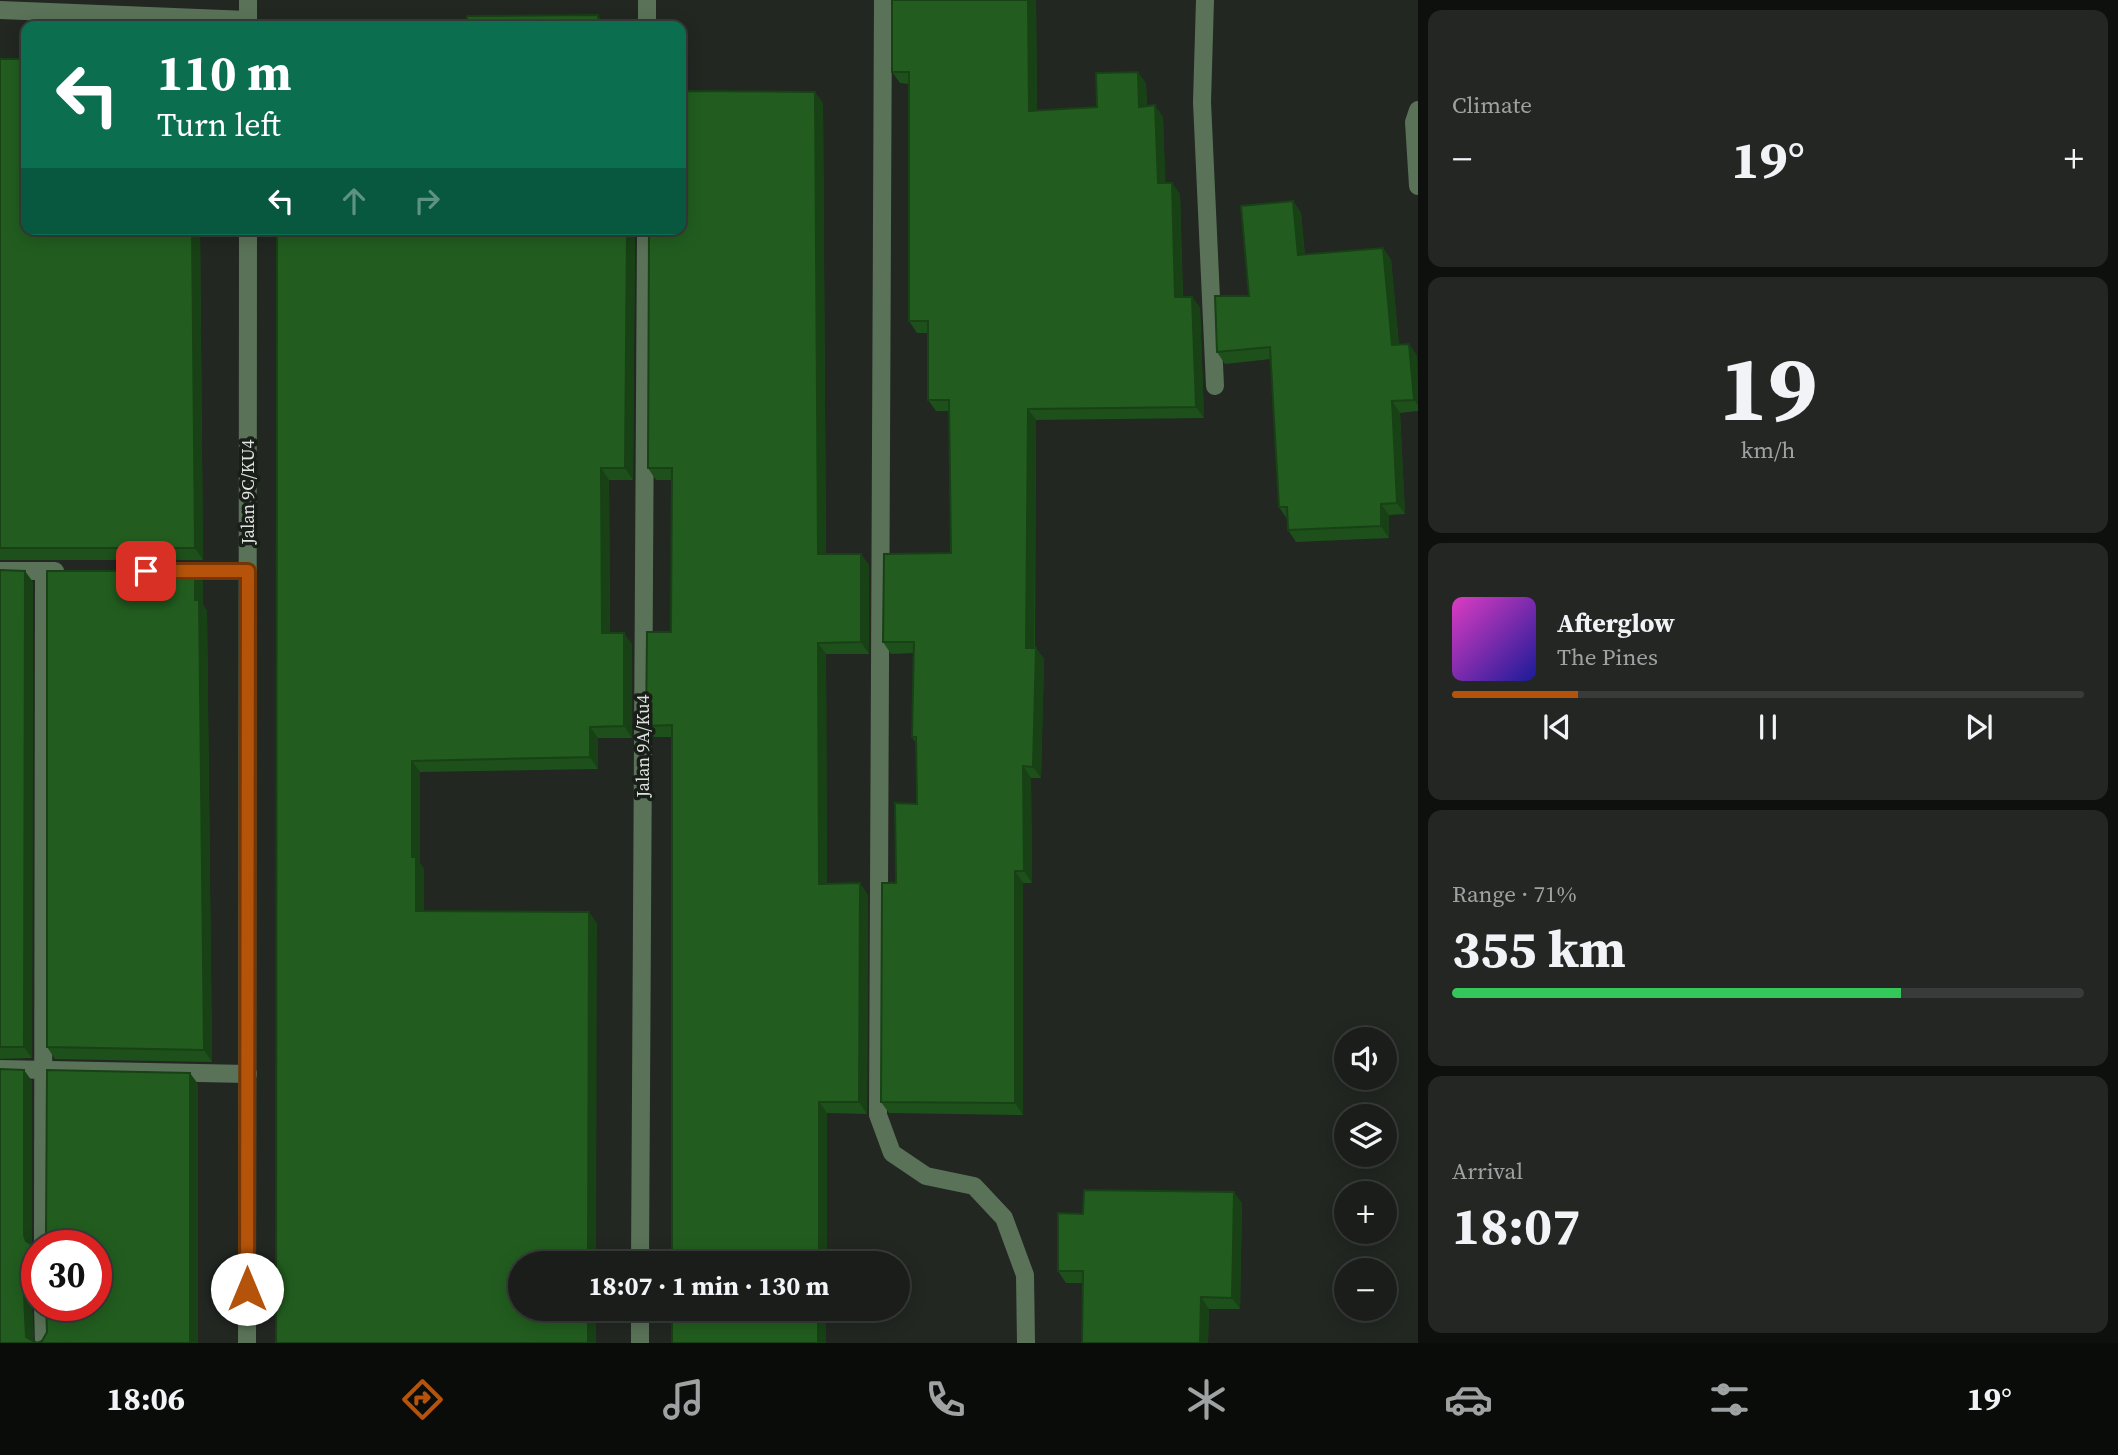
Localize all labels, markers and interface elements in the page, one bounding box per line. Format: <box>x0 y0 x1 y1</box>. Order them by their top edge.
text: 110 m <box>157 39 292 106</box>
icon: left <box>42 49 133 140</box>
text: Climate <box>1452 89 1532 121</box>
text: Turn left <box>157 103 281 147</box>
text: 19° <box>1731 124 1805 195</box>
text: − <box>1452 133 1472 185</box>
text: + <box>2064 133 2084 185</box>
icon: left <box>262 182 300 220</box>
icon: ahead <box>335 182 373 220</box>
icon: right <box>408 182 446 220</box>
text: 19 <box>1719 326 1817 450</box>
text: km/h <box>1741 434 1795 466</box>
street label: Jalan 9C/KU4 <box>235 440 260 545</box>
pin <box>116 541 176 601</box>
icon: arrive <box>127 552 165 590</box>
text: Afterglow <box>1557 605 1675 641</box>
text: The Pines <box>1557 641 1658 673</box>
street label: Jalan 9A/Ku4 <box>630 695 655 798</box>
icon: previous <box>1538 708 1576 746</box>
icon: pause <box>1749 708 1787 746</box>
icon: next <box>1960 708 1998 746</box>
text: Range · 71% <box>1452 878 1577 910</box>
text: 355 km <box>1452 913 1626 984</box>
map controls <box>1334 1027 1397 1321</box>
button: sound <box>1334 1027 1397 1090</box>
button: layers <box>1334 1104 1397 1167</box>
text: Arrival <box>1452 1155 1523 1187</box>
button: + <box>1334 1181 1397 1244</box>
text: 18:07 <box>1452 1190 1580 1261</box>
speed limit sign: 30 <box>21 1230 112 1321</box>
position arrow <box>210 1252 284 1326</box>
button: − <box>1334 1258 1397 1321</box>
text: 18:07 · 1 min · 130 m <box>589 1268 829 1304</box>
icon: directions <box>398 1375 447 1424</box>
icon: music <box>659 1375 708 1424</box>
icon: phone <box>921 1375 970 1424</box>
icon: climate <box>1182 1375 1231 1424</box>
icon: car <box>1444 1375 1493 1424</box>
icon: filters <box>1705 1375 1754 1424</box>
text: 18:06 <box>106 1377 185 1421</box>
text: 19° <box>1967 1377 2012 1421</box>

